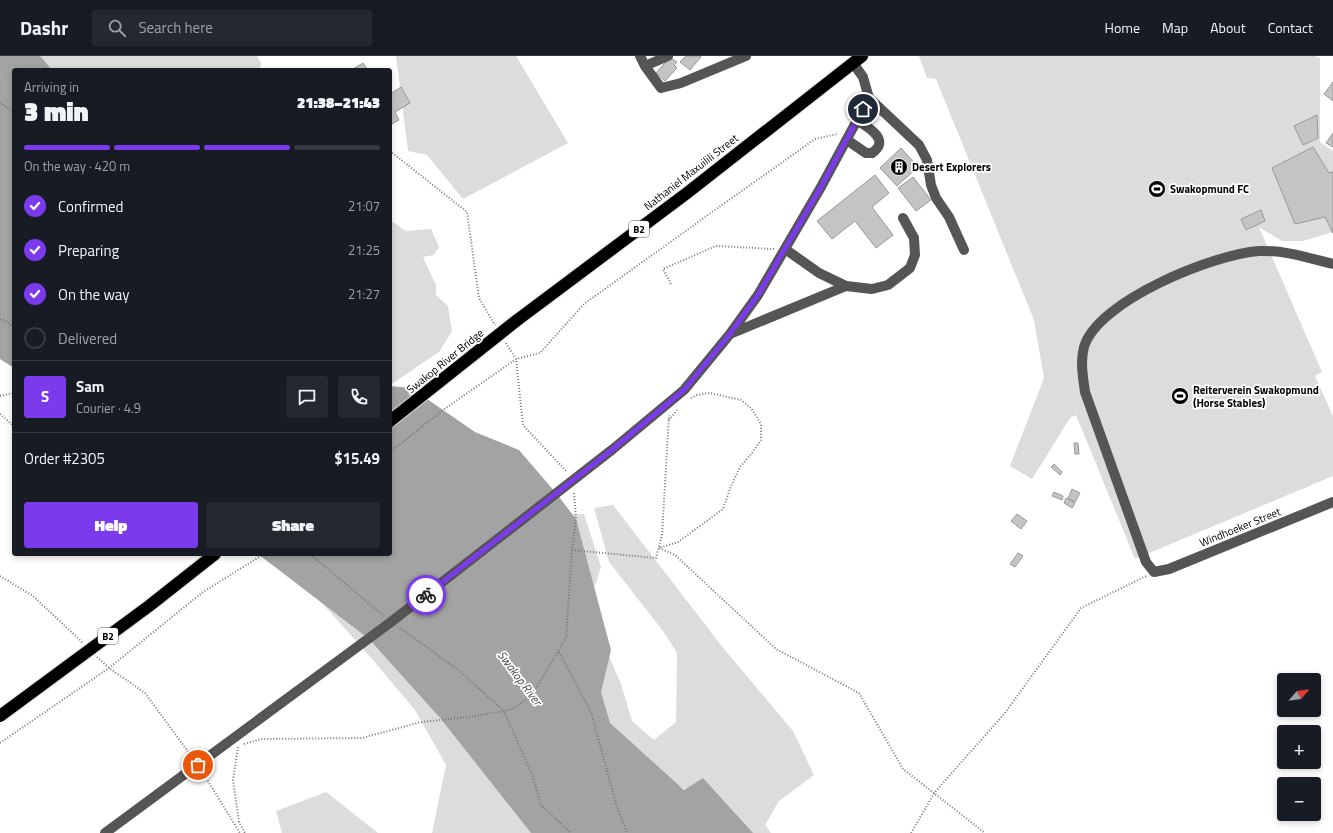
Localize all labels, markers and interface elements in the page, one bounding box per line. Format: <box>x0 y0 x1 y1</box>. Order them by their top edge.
search box <box>92 10 372 46</box>
text: Dashr <box>20 13 68 42</box>
text: Search here <box>138 16 213 39</box>
icon: search <box>106 17 128 39</box>
text: Home <box>1105 17 1140 38</box>
text: Map <box>1162 17 1188 38</box>
text: About <box>1210 17 1246 38</box>
text: Contact <box>1268 17 1313 38</box>
text: Arriving in <box>24 77 79 97</box>
text: 21:38–21:43 <box>297 91 380 114</box>
text: 3 min <box>24 92 89 131</box>
pin <box>846 92 880 126</box>
icon: home <box>852 98 874 120</box>
street label: Nathaniel Maxuilili Street <box>640 130 742 214</box>
text: On the way · 420 m <box>24 156 130 176</box>
building icon: Desert Explorers <box>889 157 909 177</box>
place label: Desert Explorers <box>912 159 991 175</box>
sports icon: Swakopmund FC <box>1147 179 1167 199</box>
place label: Swakopmund FC <box>1170 181 1249 197</box>
icon: check <box>24 195 46 217</box>
text: Confirmed <box>58 195 123 218</box>
text: 21:07 <box>348 196 380 216</box>
road number: B2 <box>629 221 649 237</box>
icon: check <box>24 239 46 261</box>
text: Preparing <box>58 239 119 262</box>
text: 21:25 <box>348 240 380 260</box>
icon: check <box>24 283 46 305</box>
text: On the way <box>58 283 130 306</box>
text: 21:27 <box>348 284 380 304</box>
street label: Swakop River Bridge <box>403 325 487 397</box>
text: Delivered <box>58 327 117 350</box>
text: Sam <box>76 375 104 398</box>
button: chat <box>286 376 328 418</box>
button: phone <box>338 376 380 418</box>
place label: Reiterverein Swakopmund (Horse Stables) <box>1193 382 1319 411</box>
text: S <box>41 385 49 408</box>
sports icon: Reiterverein Swakopmund (Horse Stables) <box>1170 386 1190 406</box>
text: Courier · 4.9 <box>76 398 141 418</box>
text: Order #2305 <box>24 447 105 470</box>
text: $15.49 <box>334 447 380 470</box>
button: Help <box>24 502 198 548</box>
button: Share <box>206 502 380 548</box>
street label: Windhoeker Street <box>1197 503 1283 551</box>
courier <box>406 575 446 615</box>
icon: bike <box>415 584 437 606</box>
road number: B2 <box>98 628 118 644</box>
water label: Swakop River <box>493 647 548 711</box>
north arrow <box>1277 673 1321 717</box>
map controls <box>1277 673 1321 821</box>
button: + <box>1277 725 1321 769</box>
pin <box>181 748 215 782</box>
icon: bag <box>187 754 209 776</box>
button: − <box>1277 777 1321 821</box>

